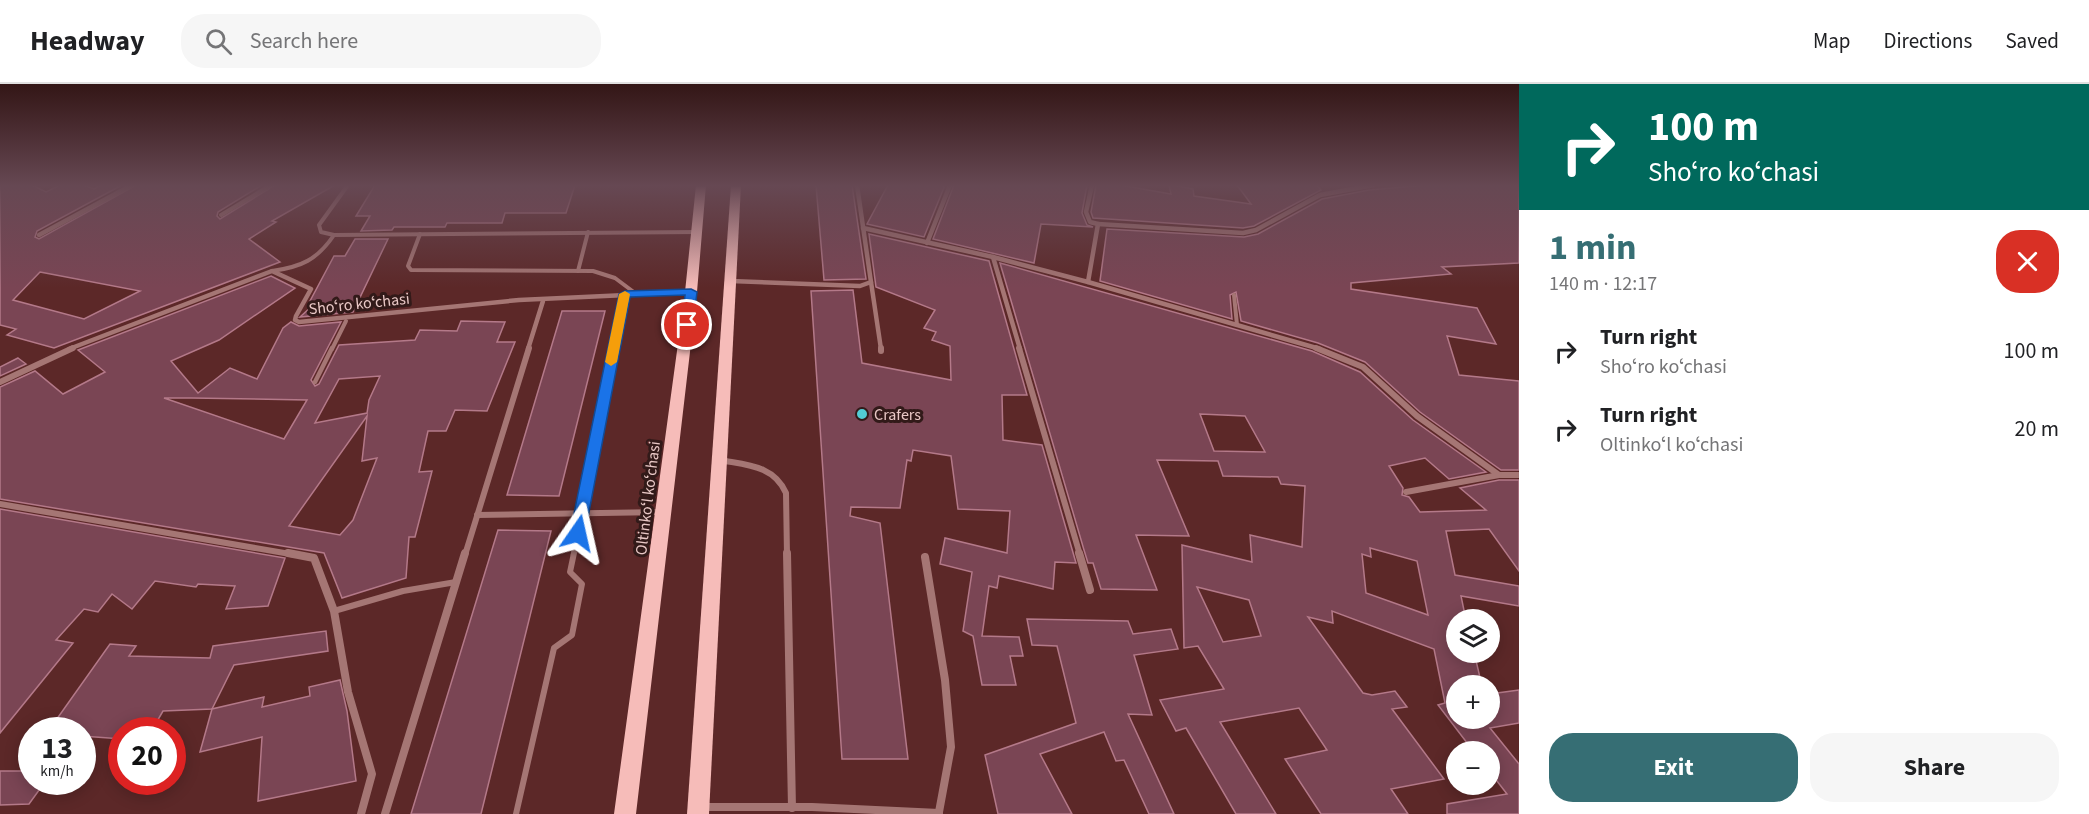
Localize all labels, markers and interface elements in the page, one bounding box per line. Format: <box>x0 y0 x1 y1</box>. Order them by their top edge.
search box <box>181 14 601 68</box>
text: Headway <box>30 21 145 61</box>
icon: search <box>202 25 235 58</box>
text: Search here <box>250 25 358 57</box>
text: Map <box>1813 26 1851 56</box>
text: Directions <box>1884 26 1972 56</box>
text: Saved <box>2005 26 2059 56</box>
text: 100 m <box>1648 97 1759 157</box>
icon: right <box>1549 108 1627 186</box>
text: Shoʻro koʻchasi <box>1648 153 1819 192</box>
text: 1 min <box>1549 222 1637 273</box>
button: close <box>1996 230 2059 293</box>
text: 140 m · 12:17 <box>1549 270 1657 298</box>
street label: Shoʻro koʻchasi <box>308 288 411 320</box>
pin <box>661 299 712 350</box>
icon: arrive <box>670 308 703 341</box>
text: Turn right <box>1600 321 1697 353</box>
icon: right <box>1549 335 1582 368</box>
text: 100 m <box>2004 335 2059 367</box>
text: Shoʻro koʻchasi <box>1600 353 1727 381</box>
text: Turn right <box>1600 399 1697 431</box>
place label: Crafers <box>874 404 921 426</box>
marker: Crafers <box>855 407 869 421</box>
icon: right <box>1549 413 1582 446</box>
text: 20 m <box>2014 413 2059 445</box>
text: Oltinkoʻl koʻchasi <box>1600 431 1743 459</box>
street label: Oltinkoʻl koʻchasi <box>630 440 666 556</box>
position arrow <box>546 501 610 565</box>
map controls <box>1446 609 1500 795</box>
button: layers <box>1446 609 1500 663</box>
button: + <box>1446 675 1500 729</box>
speed limit sign: 20 <box>108 717 186 795</box>
text: 13 <box>41 727 73 770</box>
button: Exit <box>1549 733 1798 802</box>
button: Share <box>1810 733 2059 802</box>
button: − <box>1446 741 1500 795</box>
text: km/h <box>40 761 74 782</box>

